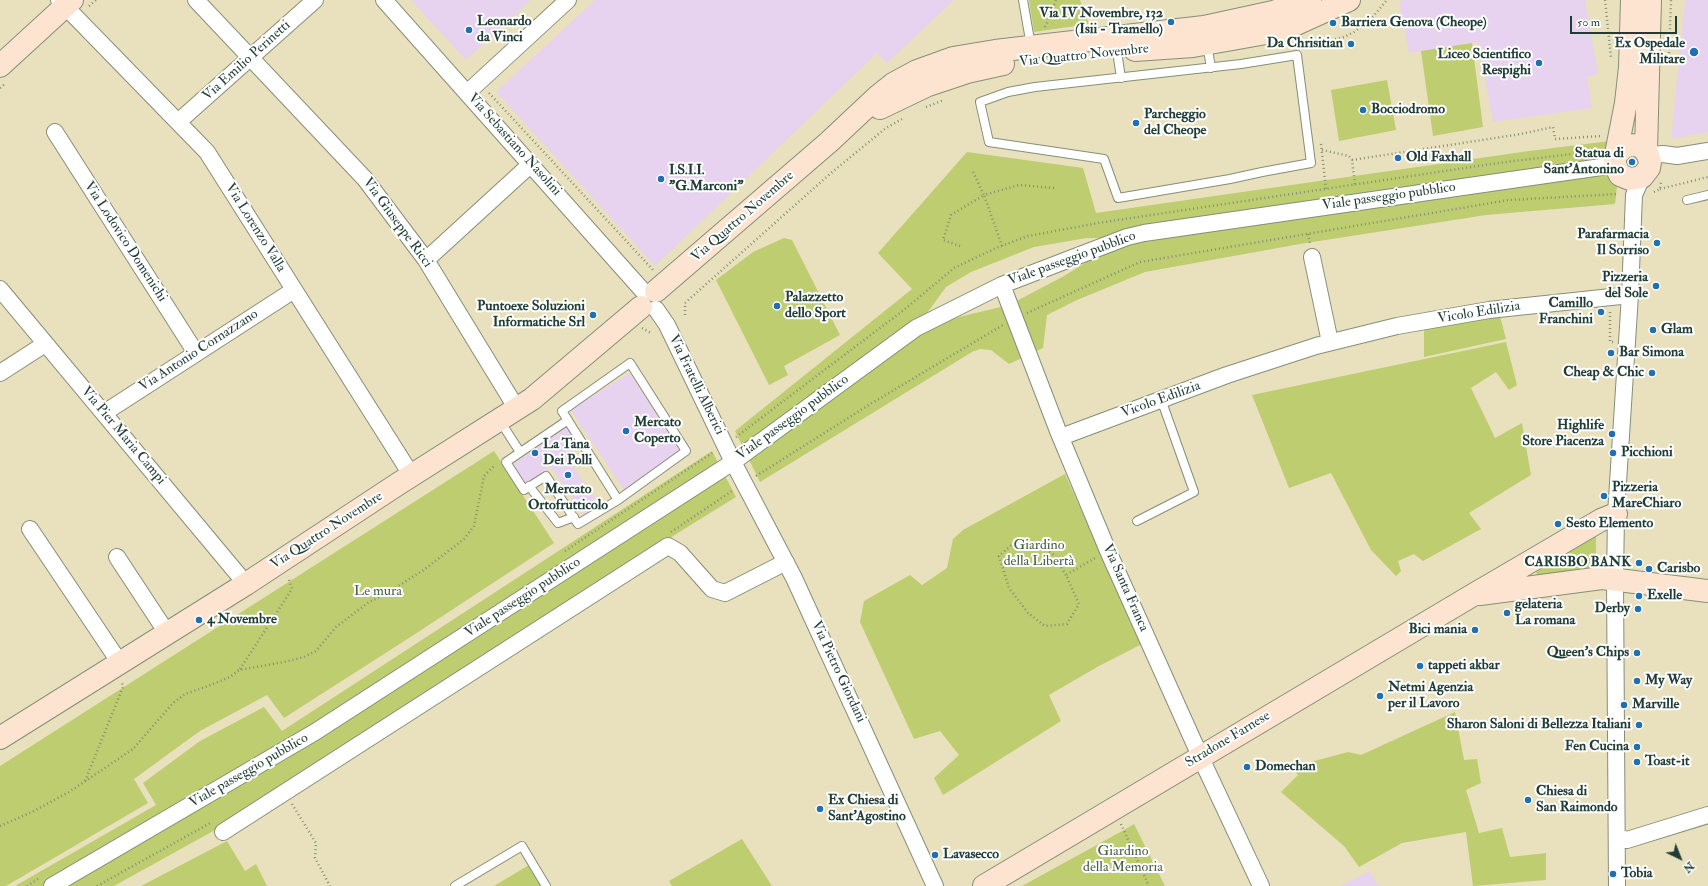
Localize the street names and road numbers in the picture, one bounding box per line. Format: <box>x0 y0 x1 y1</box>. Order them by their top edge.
street label: Via Emilio Perinetti <box>200 17 294 105</box>
street label: Via Quattro Novembre <box>1018 41 1150 71</box>
street label: Via Sebastiano Nasolini <box>464 90 564 200</box>
street label: Via Quattro Novembre <box>688 168 798 266</box>
street label: Via Giuseppe Ricci <box>359 175 435 271</box>
street label: Via Lodovico Domenichi <box>80 179 170 305</box>
street label: Viale passeggio pubblico <box>1321 179 1457 215</box>
street label: Via Lorenzo Valla <box>221 181 289 275</box>
street label: Viale passeggio pubblico <box>1006 228 1138 290</box>
street label: Vicolo Edilizia <box>1437 298 1521 328</box>
street label: Via Antonio Cornazzano <box>136 306 262 396</box>
street label: Via Fratelli Alberici <box>664 332 728 438</box>
street label: Viale passeggio pubblico <box>734 372 852 464</box>
street label: Vicolo Edilizia <box>1119 378 1203 422</box>
street label: Via Pier Maria Campi <box>77 384 169 488</box>
street label: Via Quattro Novembre <box>268 488 386 574</box>
street label: Via Santa Franca <box>1098 542 1152 634</box>
street label: Viale passeggio pubblico <box>462 554 584 642</box>
street label: Via Pietro Giordani <box>807 619 869 725</box>
street label: Stradone Farnese <box>1183 708 1273 772</box>
street label: Viale passeggio pubblico <box>187 730 311 812</box>

